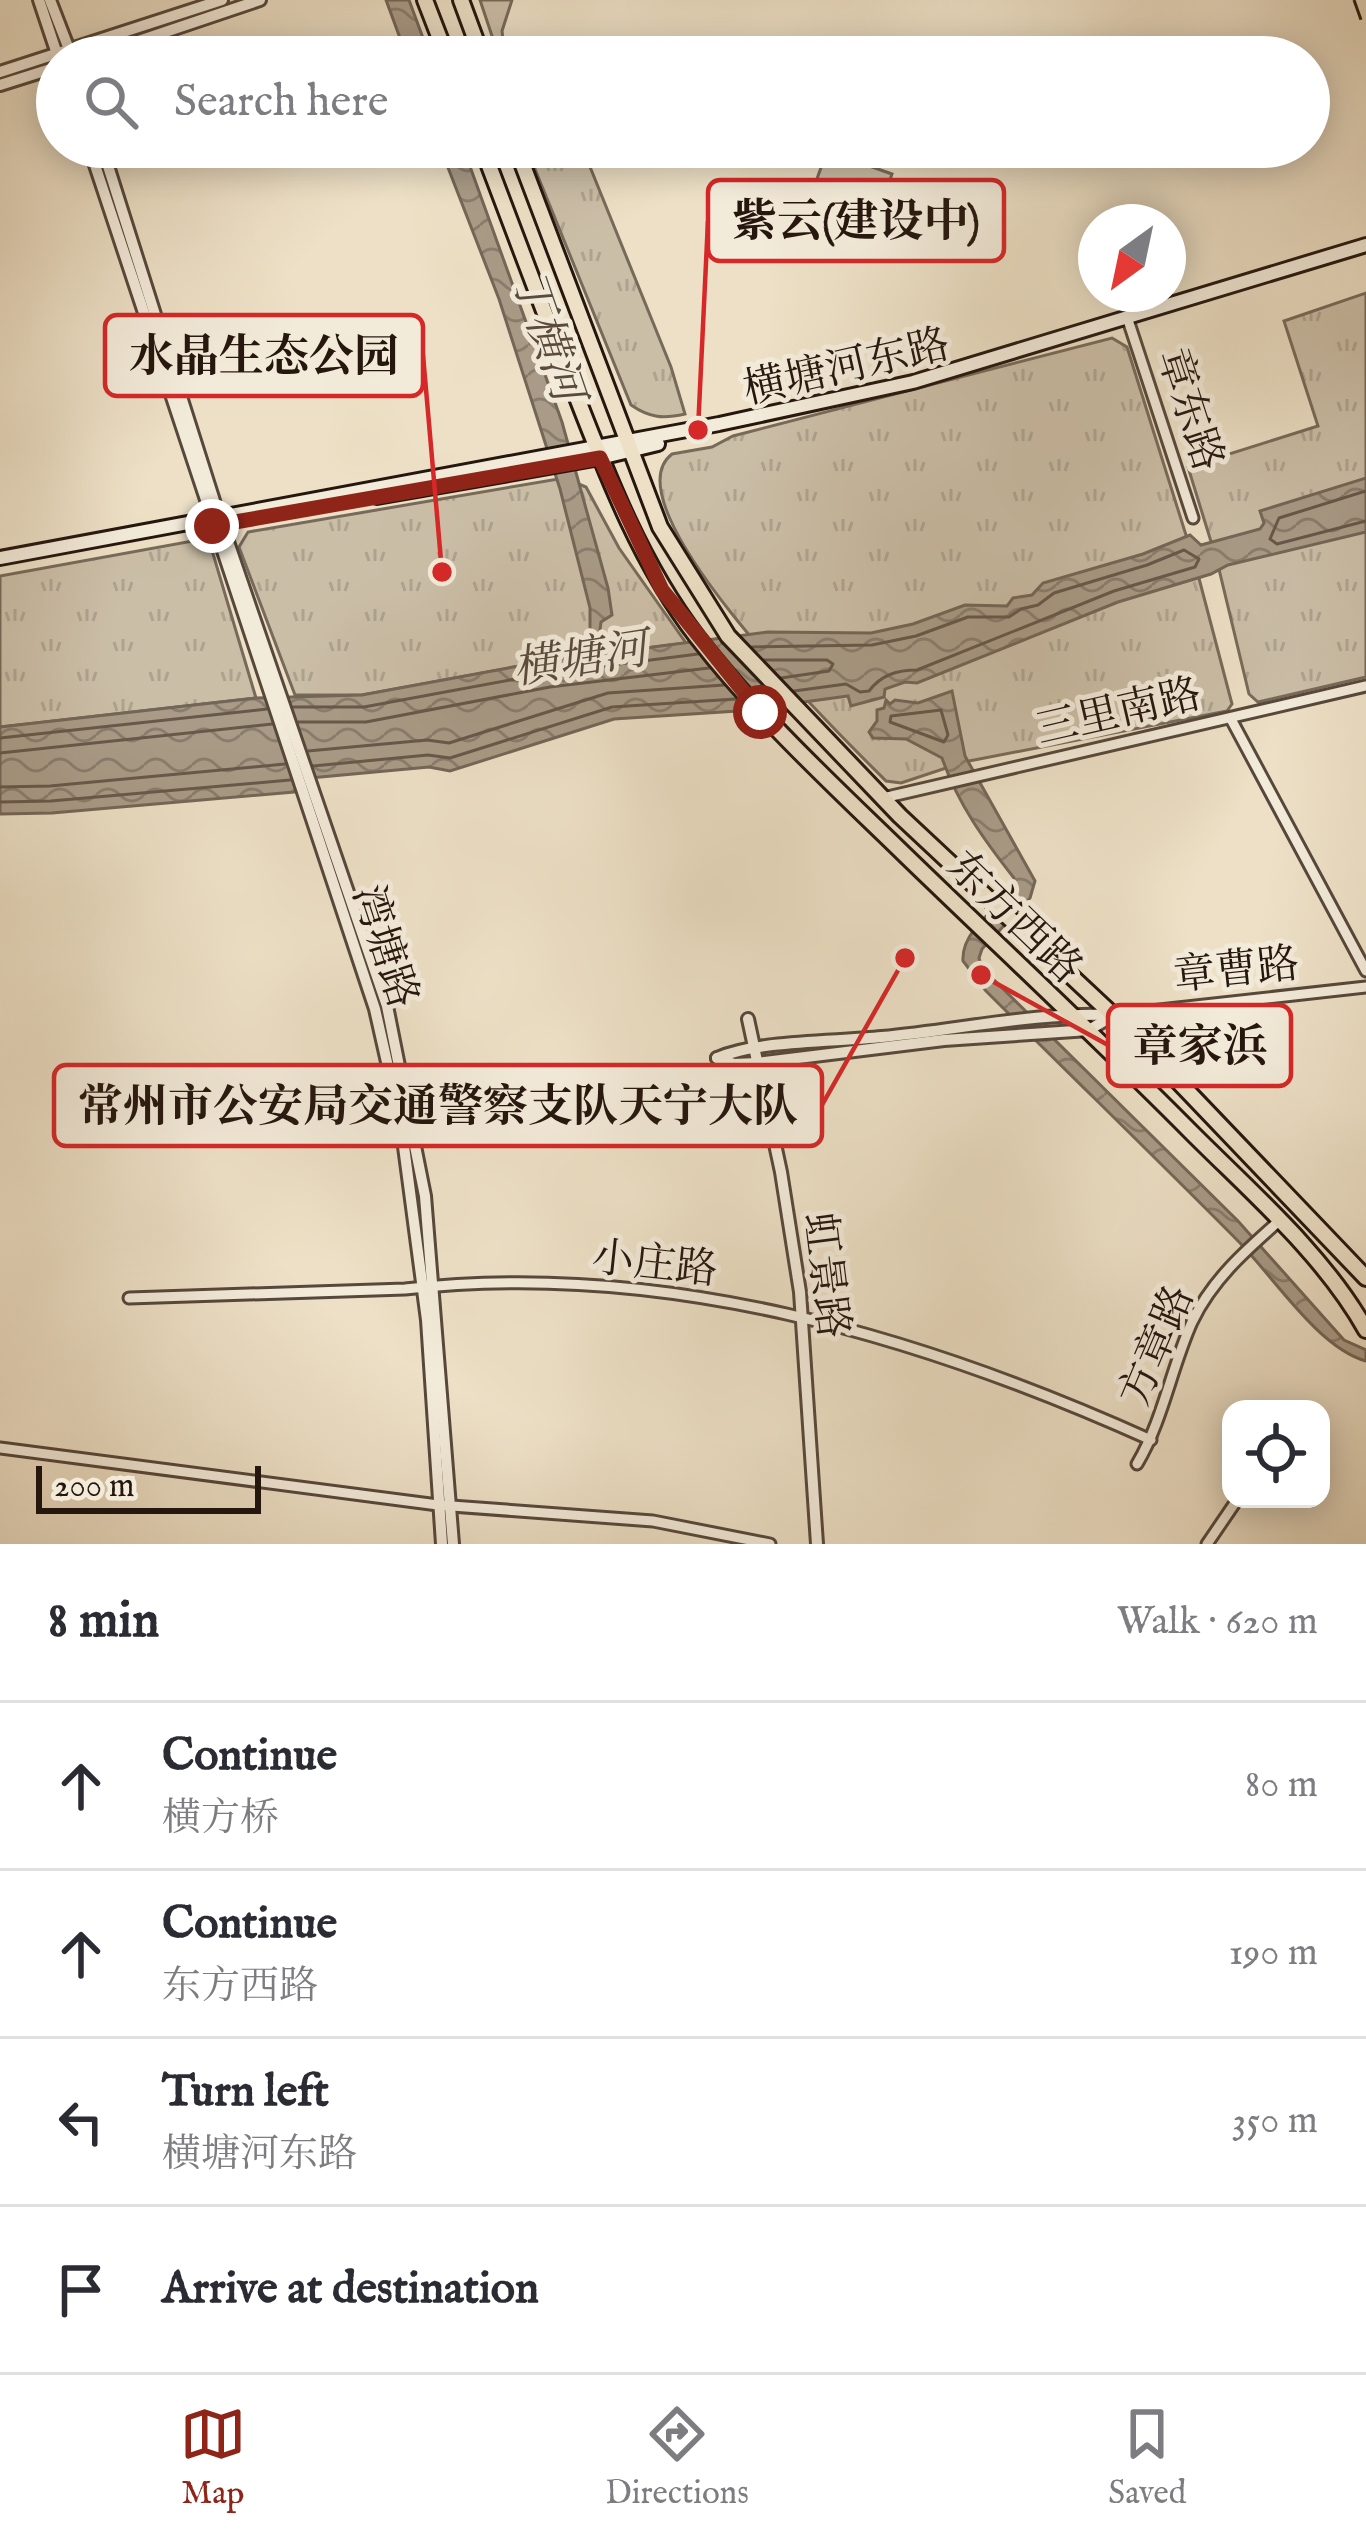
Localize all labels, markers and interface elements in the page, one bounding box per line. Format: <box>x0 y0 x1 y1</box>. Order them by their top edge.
search box <box>36 36 1330 168</box>
icon: search <box>78 69 144 135</box>
text: Search here <box>174 74 388 131</box>
callout: 紫云(建设中) <box>708 180 1004 261</box>
text: 紫云(建设中) <box>732 195 980 252</box>
north arrow <box>1078 204 1186 312</box>
water label: 丁横河 <box>497 263 597 416</box>
callout: 水晶生态公园 <box>105 315 423 396</box>
street label: 横塘河东路 <box>739 319 955 418</box>
text: 水晶生态公园 <box>129 330 399 387</box>
street label: 章东路 <box>1144 342 1233 478</box>
route end <box>185 499 239 553</box>
water label: 横塘河 <box>509 621 659 699</box>
street label: 三里南路 <box>1031 669 1207 758</box>
route start <box>733 685 787 739</box>
street label: 东方西路 <box>935 841 1092 996</box>
street label: 湾塘路 <box>339 879 428 1015</box>
street label: 章曹路 <box>1171 939 1302 1004</box>
callout: 章家浜 <box>1108 1005 1291 1086</box>
text: 章家浜 <box>1132 1020 1268 1077</box>
callout: 常州市公安局交通警察支队天宁大队 <box>54 1065 822 1146</box>
text: 常州市公安局交通警察支队天宁大队 <box>78 1080 798 1137</box>
street label: 虹景路 <box>791 1210 859 1341</box>
street label: 小庄路 <box>589 1233 720 1298</box>
street label: 方章路 <box>1109 1278 1207 1415</box>
map controls <box>1222 1400 1330 1508</box>
button: locate <box>1222 1400 1330 1508</box>
scale bar <box>36 1460 261 1513</box>
text: 200 m <box>54 1466 135 1508</box>
text: 8 min <box>48 1590 159 1655</box>
text: Walk · 620 m <box>1117 1598 1318 1647</box>
text: Continue <box>162 1728 337 1785</box>
icon: ahead <box>48 1753 114 1819</box>
text: 80 m <box>1245 1761 1318 1810</box>
text: 横方桥 <box>162 1795 279 1844</box>
text: Continue <box>162 1896 337 1953</box>
icon: ahead <box>48 1921 114 1987</box>
text: 190 m <box>1229 1929 1318 1978</box>
text: 东方西路 <box>162 1963 318 2012</box>
text: Turn left <box>162 2064 329 2121</box>
icon: left <box>48 2089 114 2155</box>
text: 350 m <box>1232 2097 1318 2146</box>
text: 横塘河东路 <box>162 2131 357 2180</box>
icon: arrive <box>48 2257 114 2323</box>
text: Arrive at destination <box>162 2261 539 2318</box>
tab: Map <box>180 2401 246 2515</box>
tab: Directions <box>605 2401 749 2515</box>
tab: Saved <box>1108 2401 1186 2515</box>

